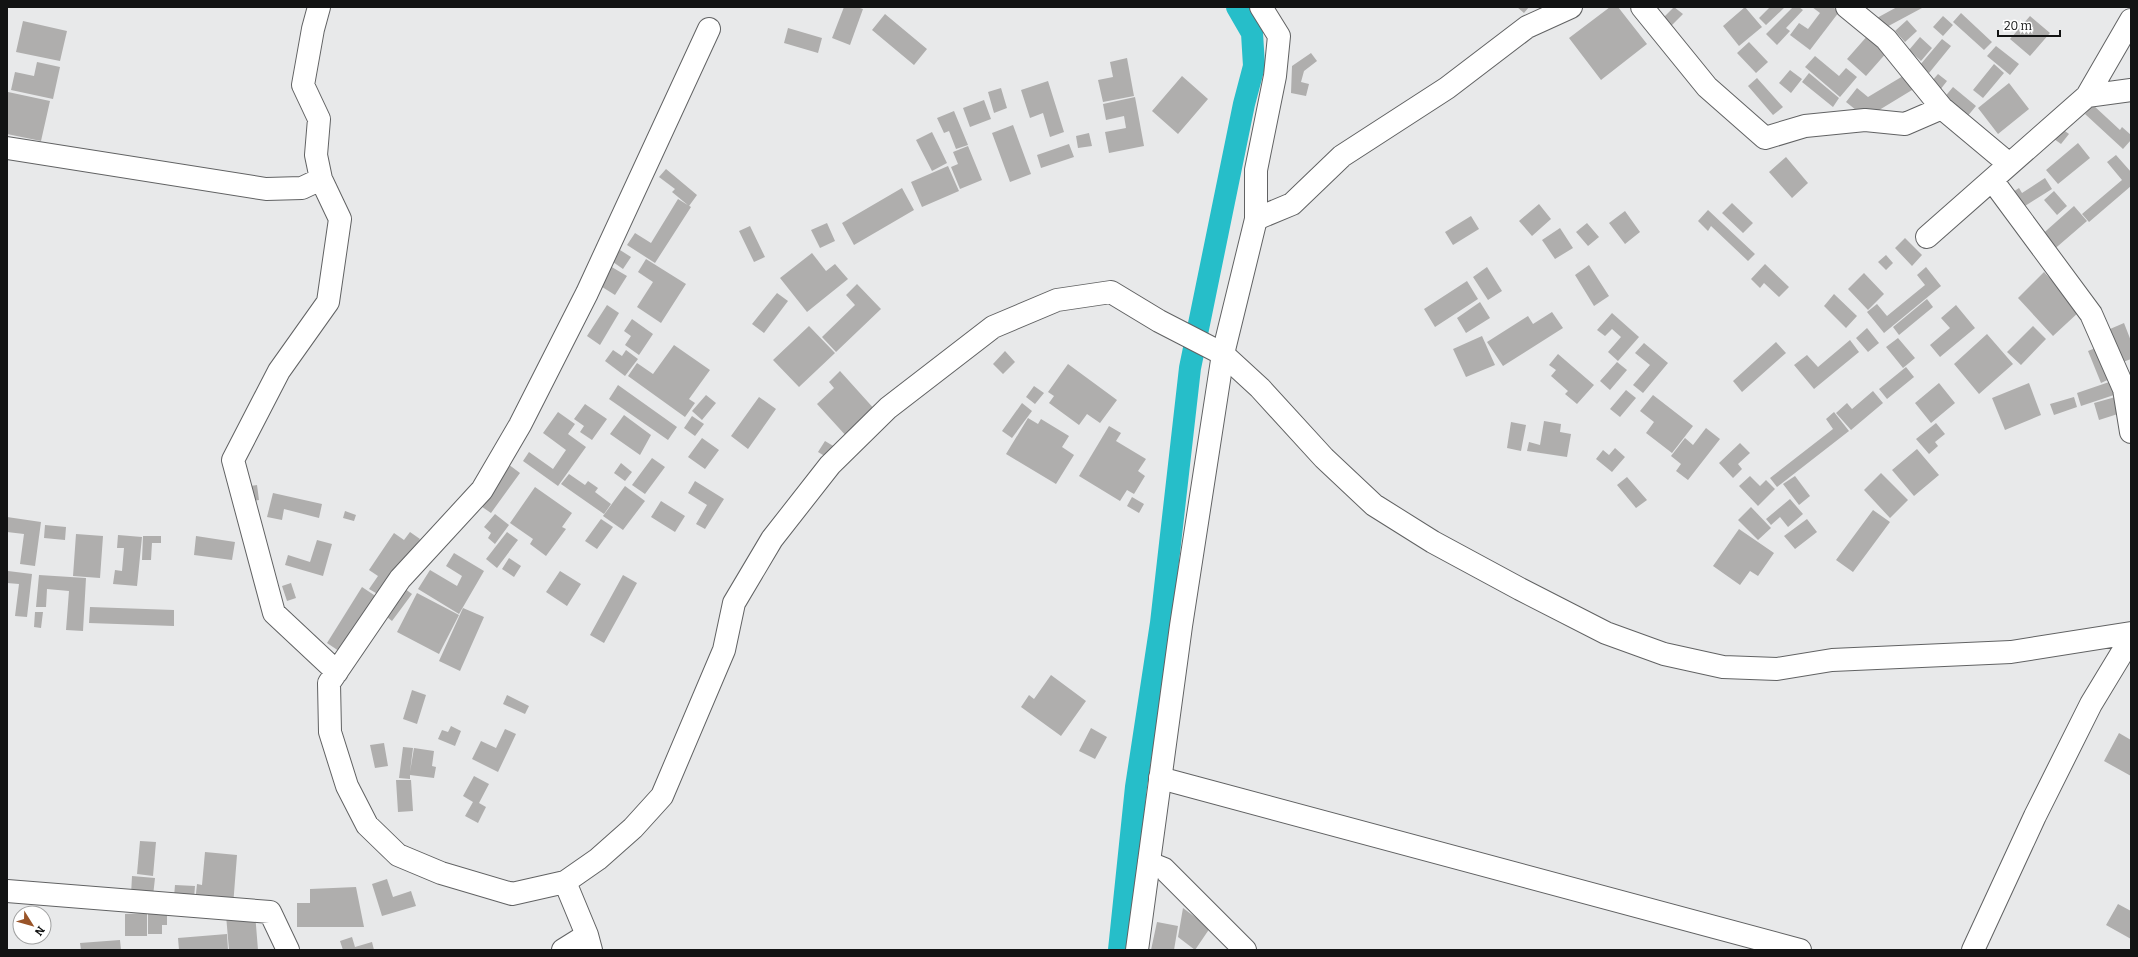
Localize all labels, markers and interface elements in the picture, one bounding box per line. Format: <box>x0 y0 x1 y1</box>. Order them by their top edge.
scale bar <box>1998 12 2060 38</box>
text: 20 m <box>2004 19 2033 33</box>
north arrow <box>12 905 52 945</box>
text: N <box>32 923 47 938</box>

